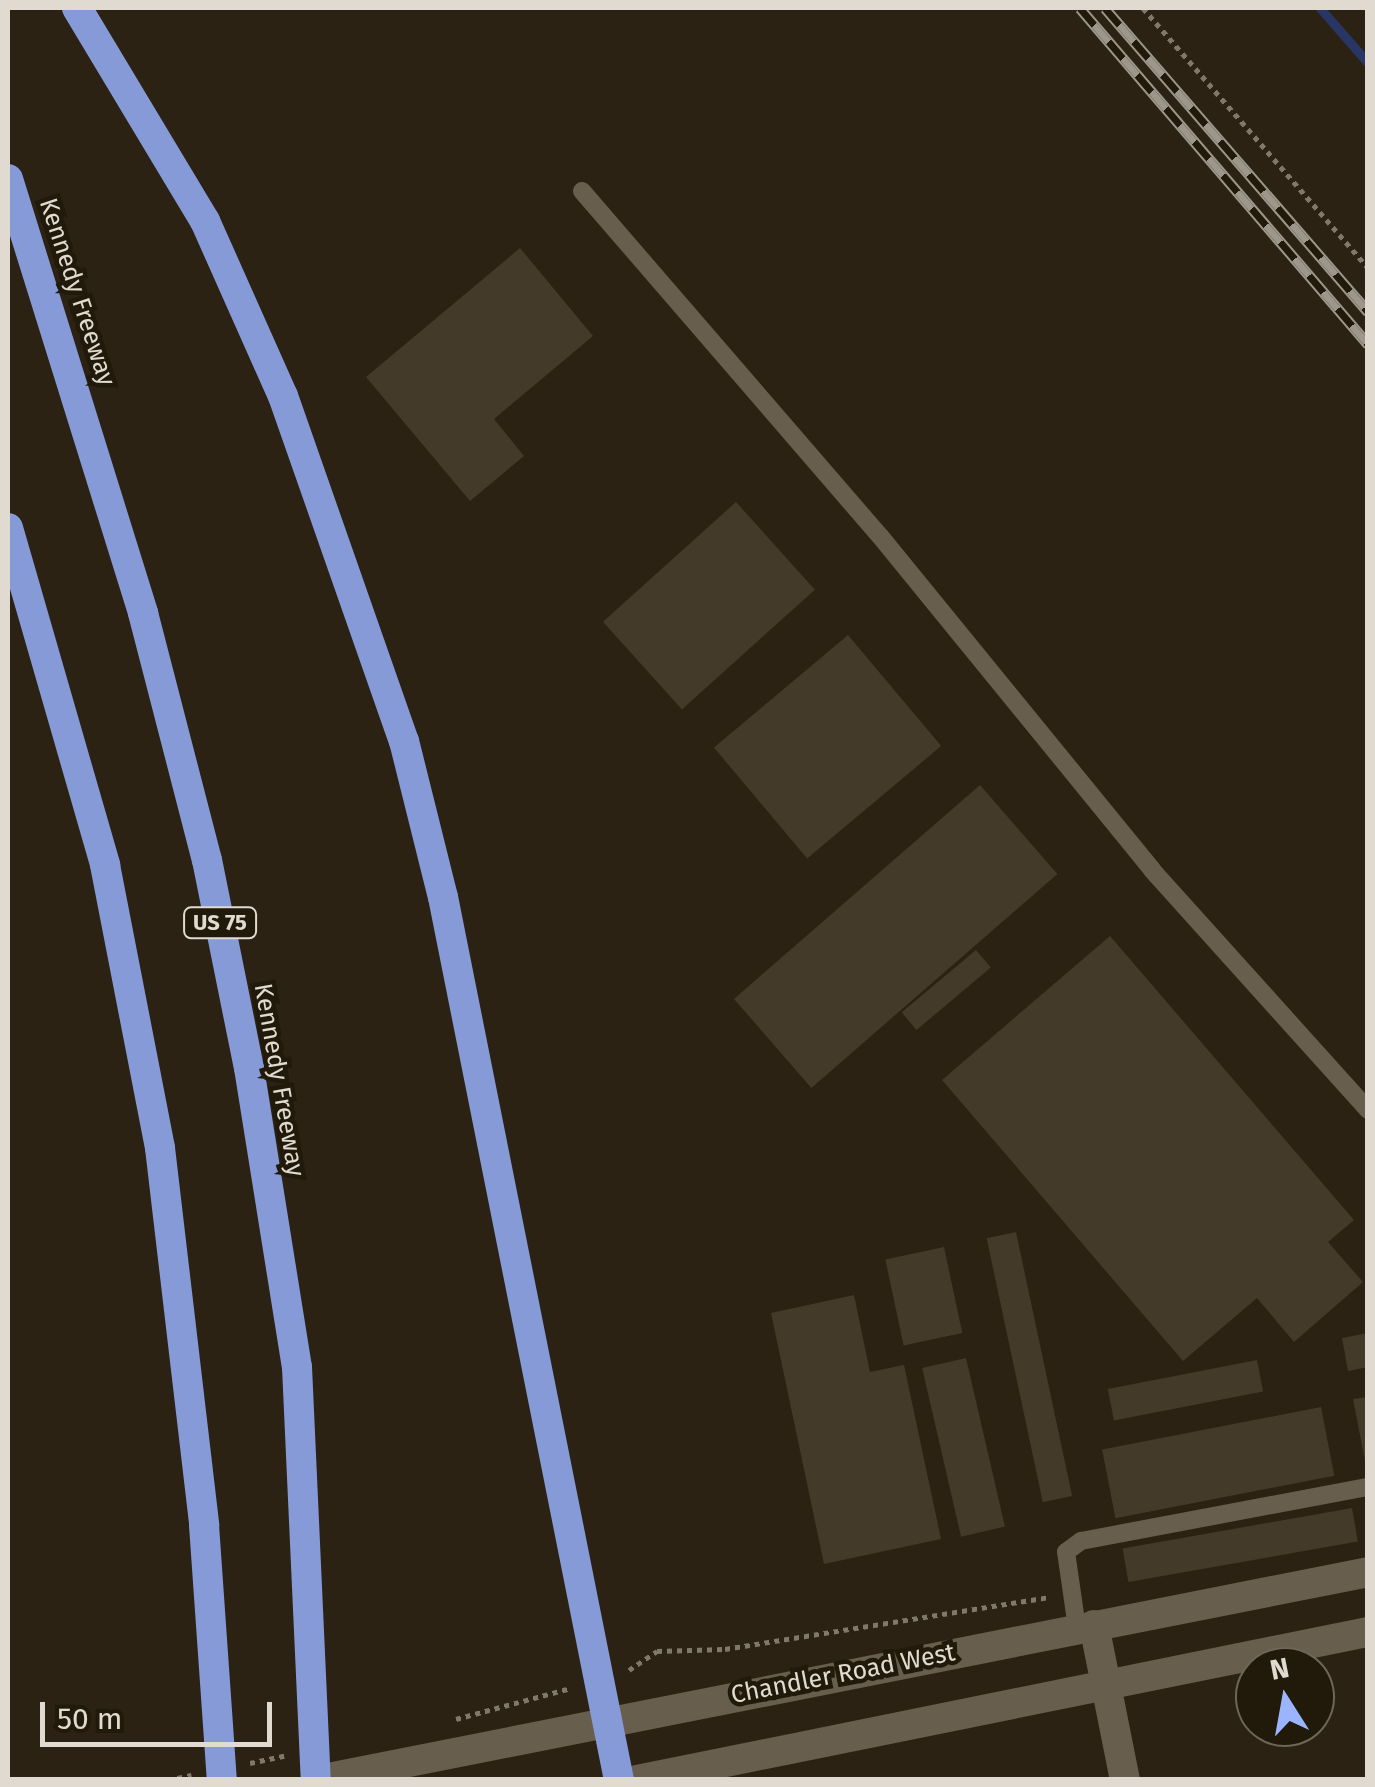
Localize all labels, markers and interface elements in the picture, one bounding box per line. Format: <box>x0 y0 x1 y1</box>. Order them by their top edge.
street label: Kennedy Freeway <box>33 194 121 390</box>
road number: US 75 <box>182 906 258 940</box>
street label: Kennedy Freeway <box>247 981 311 1179</box>
street label: Chandler Road West <box>728 1638 958 1710</box>
north arrow <box>1235 1647 1335 1747</box>
text: N <box>1267 1651 1292 1687</box>
scale bar <box>45 1682 278 1744</box>
text: 50 m <box>57 1701 122 1737</box>

